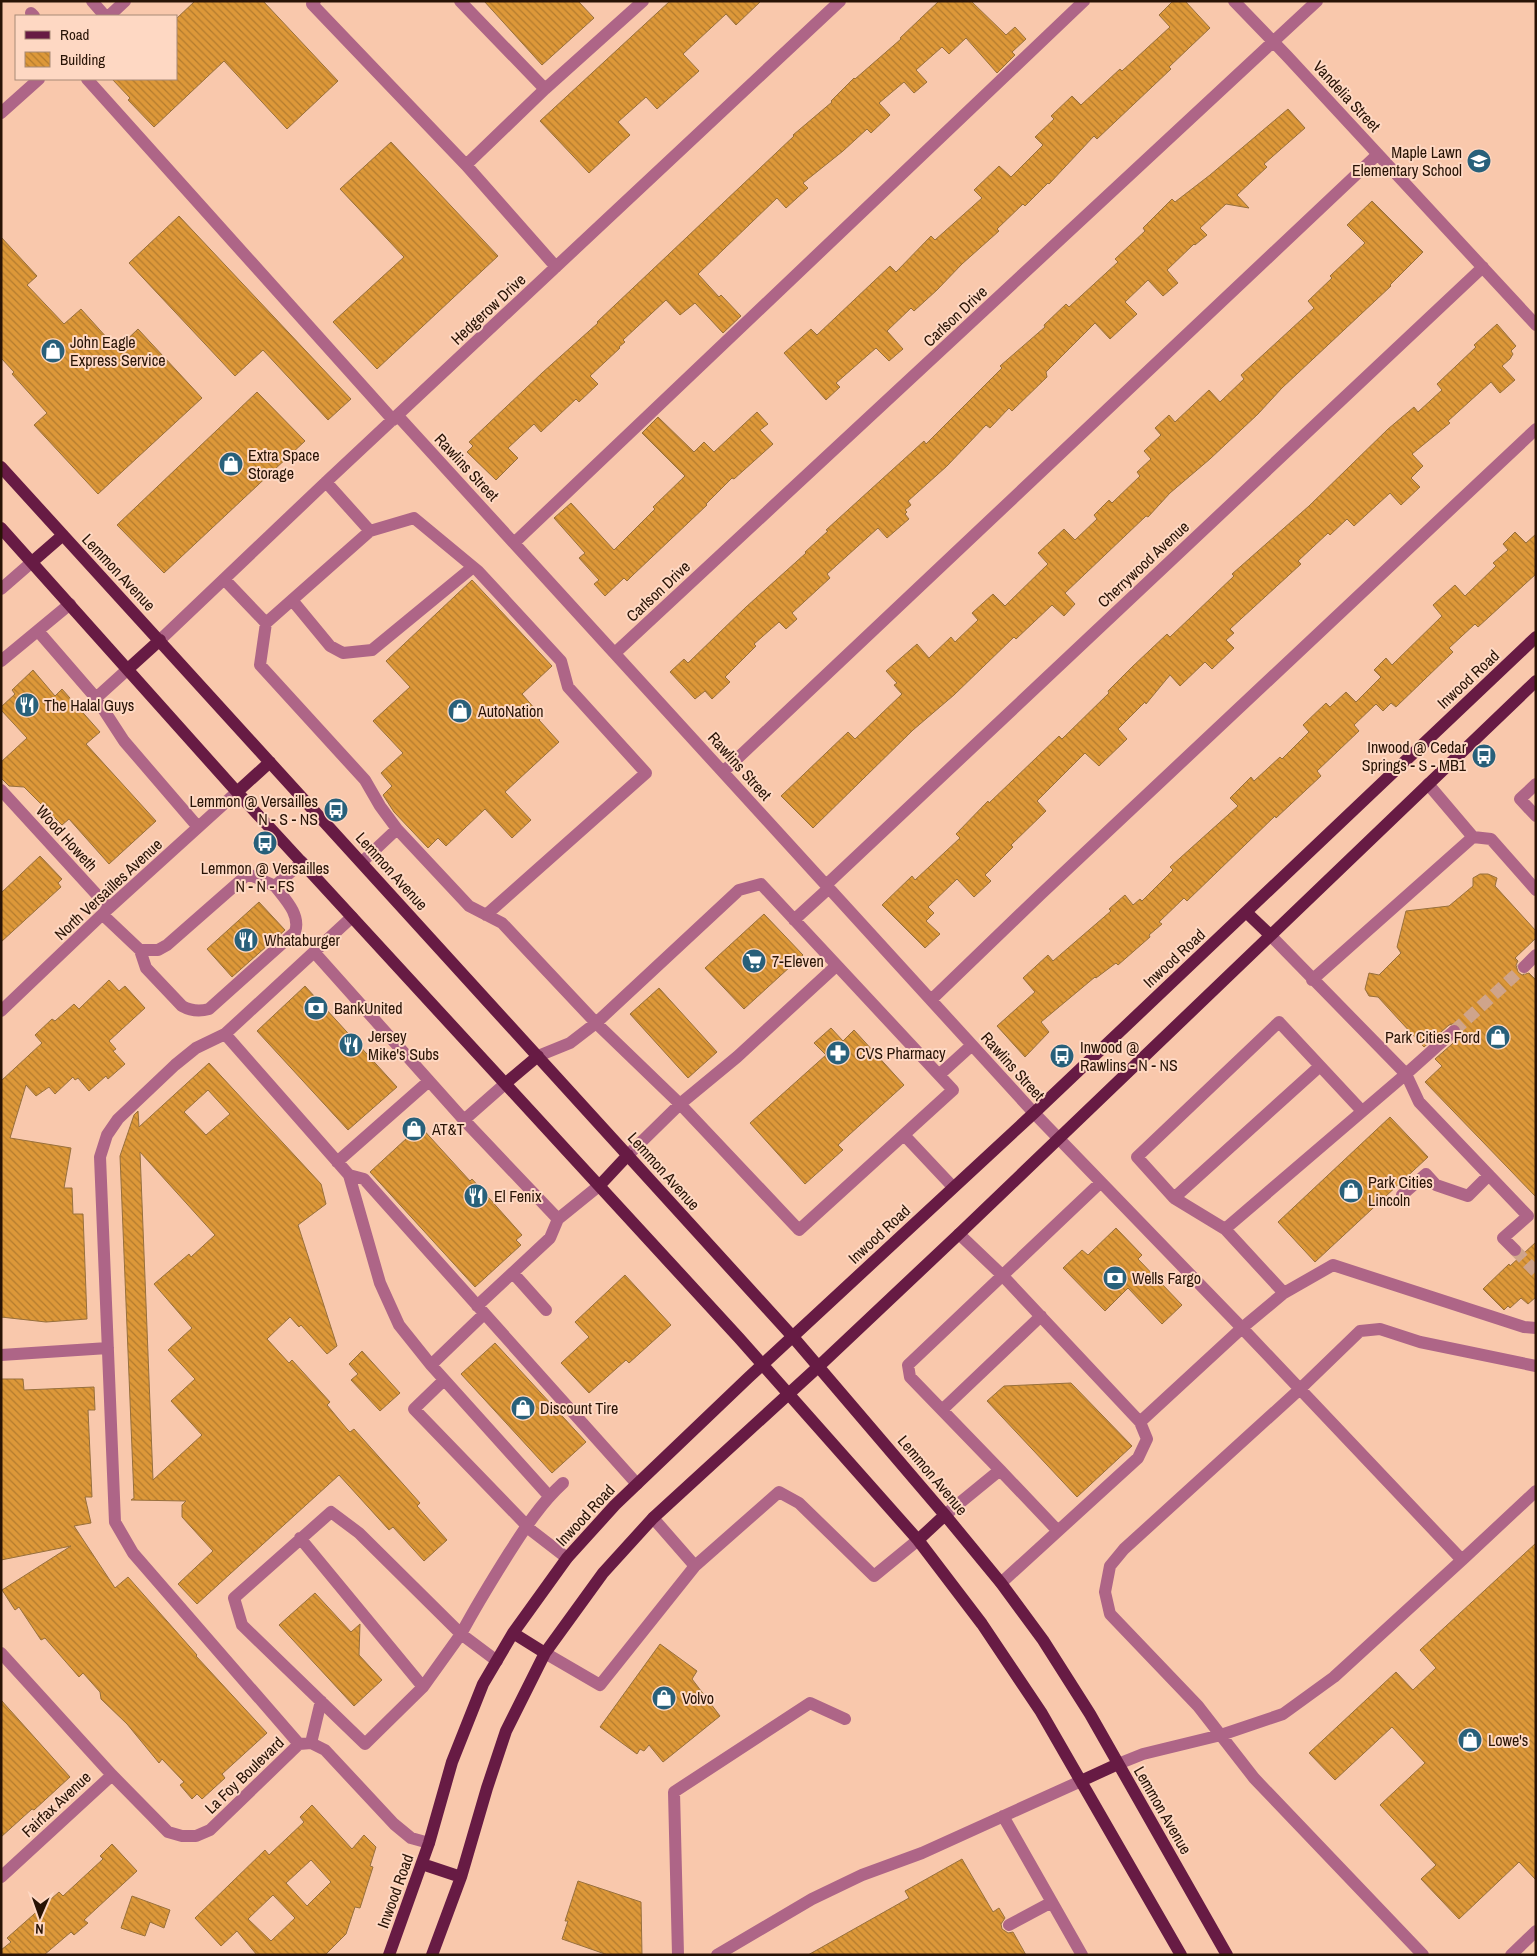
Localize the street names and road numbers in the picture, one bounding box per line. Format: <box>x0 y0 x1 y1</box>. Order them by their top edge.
street label: Vandelia Street <box>1308 56 1386 136</box>
street label: Hedgerow Drive <box>446 269 530 349</box>
street label: Carlson Drive <box>918 281 992 351</box>
street label: Rawlins Street <box>430 428 504 506</box>
street label: Cherrywood Avenue <box>1092 516 1194 612</box>
street label: Lemmon Avenue <box>77 529 161 615</box>
street label: Carlson Drive <box>621 556 695 626</box>
street label: Inwood Road <box>1432 645 1504 713</box>
street label: Rawlins Street <box>703 727 777 805</box>
street label: Wood Howeth <box>31 800 103 876</box>
street label: Lemmon Avenue <box>351 827 433 915</box>
street label: North Versailles Avenue <box>49 833 167 945</box>
street label: Inwood Road <box>1138 924 1210 992</box>
street label: Rawlins Street <box>976 1027 1050 1105</box>
street label: Lemmon Avenue <box>623 1127 705 1215</box>
street label: Inwood Road <box>843 1200 915 1268</box>
street label: Lemmon Avenue <box>893 1430 973 1520</box>
street label: Inwood Road <box>551 1479 619 1551</box>
street label: La Foy Boulevard <box>200 1732 288 1818</box>
street label: Lemmon Avenue <box>1129 1762 1197 1858</box>
street label: Fairfax Avenue <box>17 1766 95 1842</box>
street label: Inwood Road <box>371 1851 419 1931</box>

